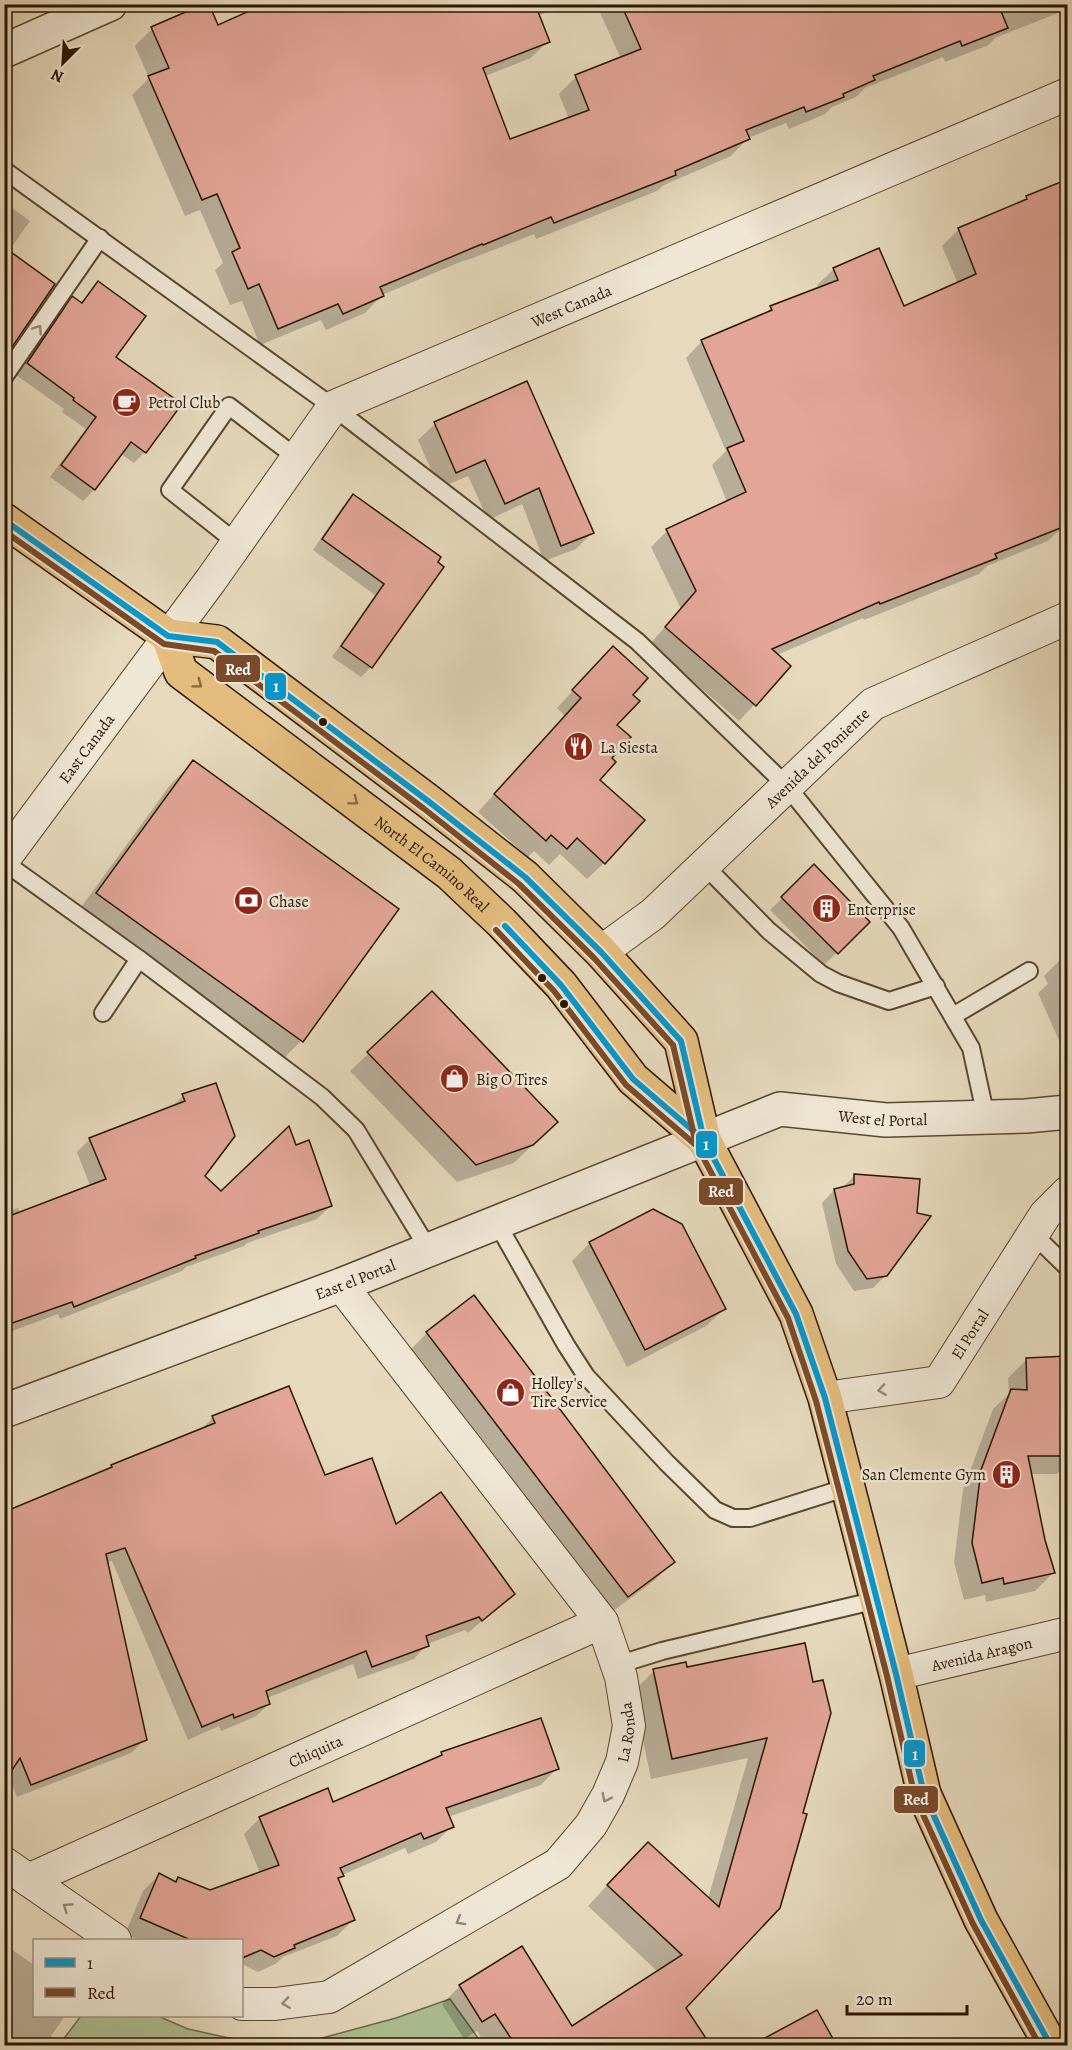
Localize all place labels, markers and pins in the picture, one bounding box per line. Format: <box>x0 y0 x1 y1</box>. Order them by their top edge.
cafe icon: Petrol Club <box>111 386 143 418</box>
place label: Petrol Club <box>148 392 220 414</box>
unlabelled marker <box>317 716 329 728</box>
restaurant icon: La Siesta <box>563 731 595 763</box>
place label: La Siesta <box>600 737 658 759</box>
bank icon: Chase <box>232 885 264 917</box>
place label: Chase <box>269 891 309 913</box>
building icon: Enterprise <box>810 893 842 925</box>
place label: Enterprise <box>847 899 916 921</box>
unlabelled marker <box>536 972 548 984</box>
unlabelled marker <box>558 998 570 1010</box>
shop icon: Big O Tires <box>439 1063 471 1095</box>
place label: Big O Tires <box>476 1069 548 1091</box>
place label: Holley's Tire Service <box>531 1373 607 1413</box>
shop icon: Holley's Tire Service <box>494 1376 526 1408</box>
building icon: San Clemente Gym <box>991 1458 1023 1490</box>
place label: San Clemente Gym <box>862 1464 986 1486</box>

